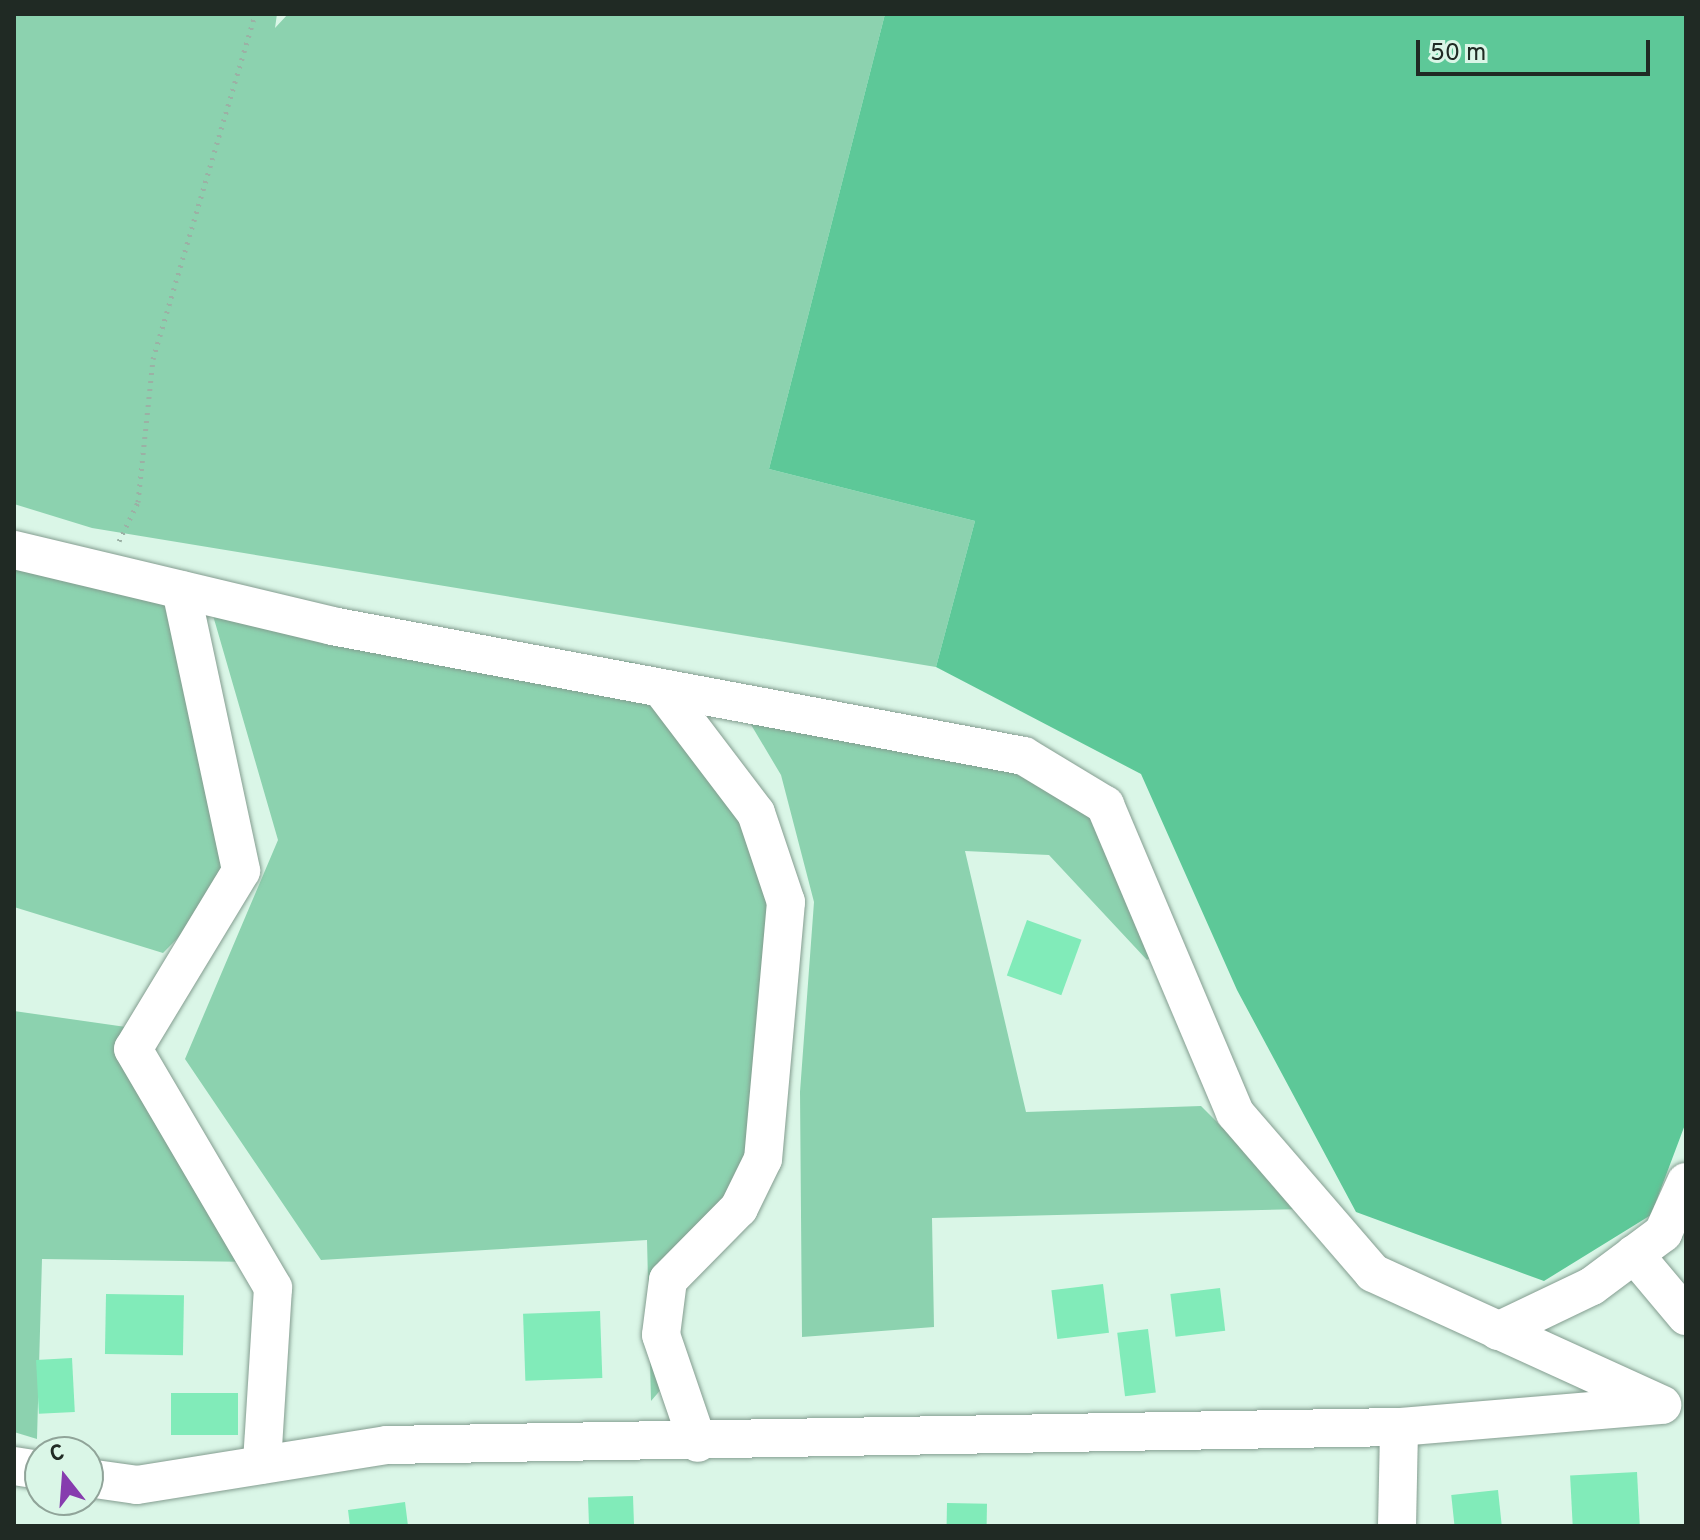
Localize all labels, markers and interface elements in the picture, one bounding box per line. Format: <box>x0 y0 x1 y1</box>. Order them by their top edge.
scale bar <box>1420 24 1654 74</box>
text: 50 m <box>1430 39 1486 69</box>
north arrow <box>24 1436 104 1516</box>
text: С <box>47 1440 68 1469</box>

